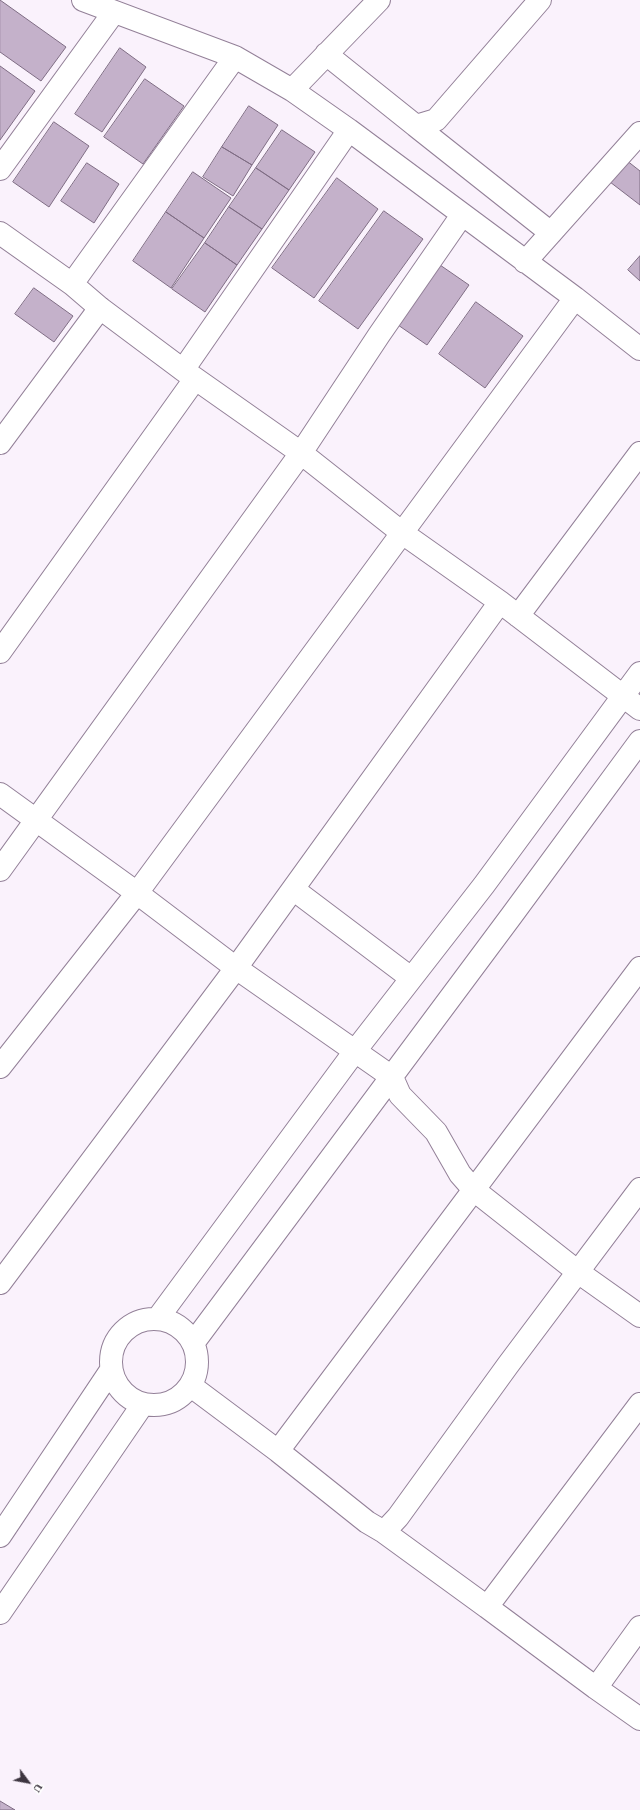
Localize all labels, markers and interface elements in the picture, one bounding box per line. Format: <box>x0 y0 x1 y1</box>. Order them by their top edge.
north arrow <box>8 1762 48 1802</box>
text: U <box>31 1782 45 1795</box>

